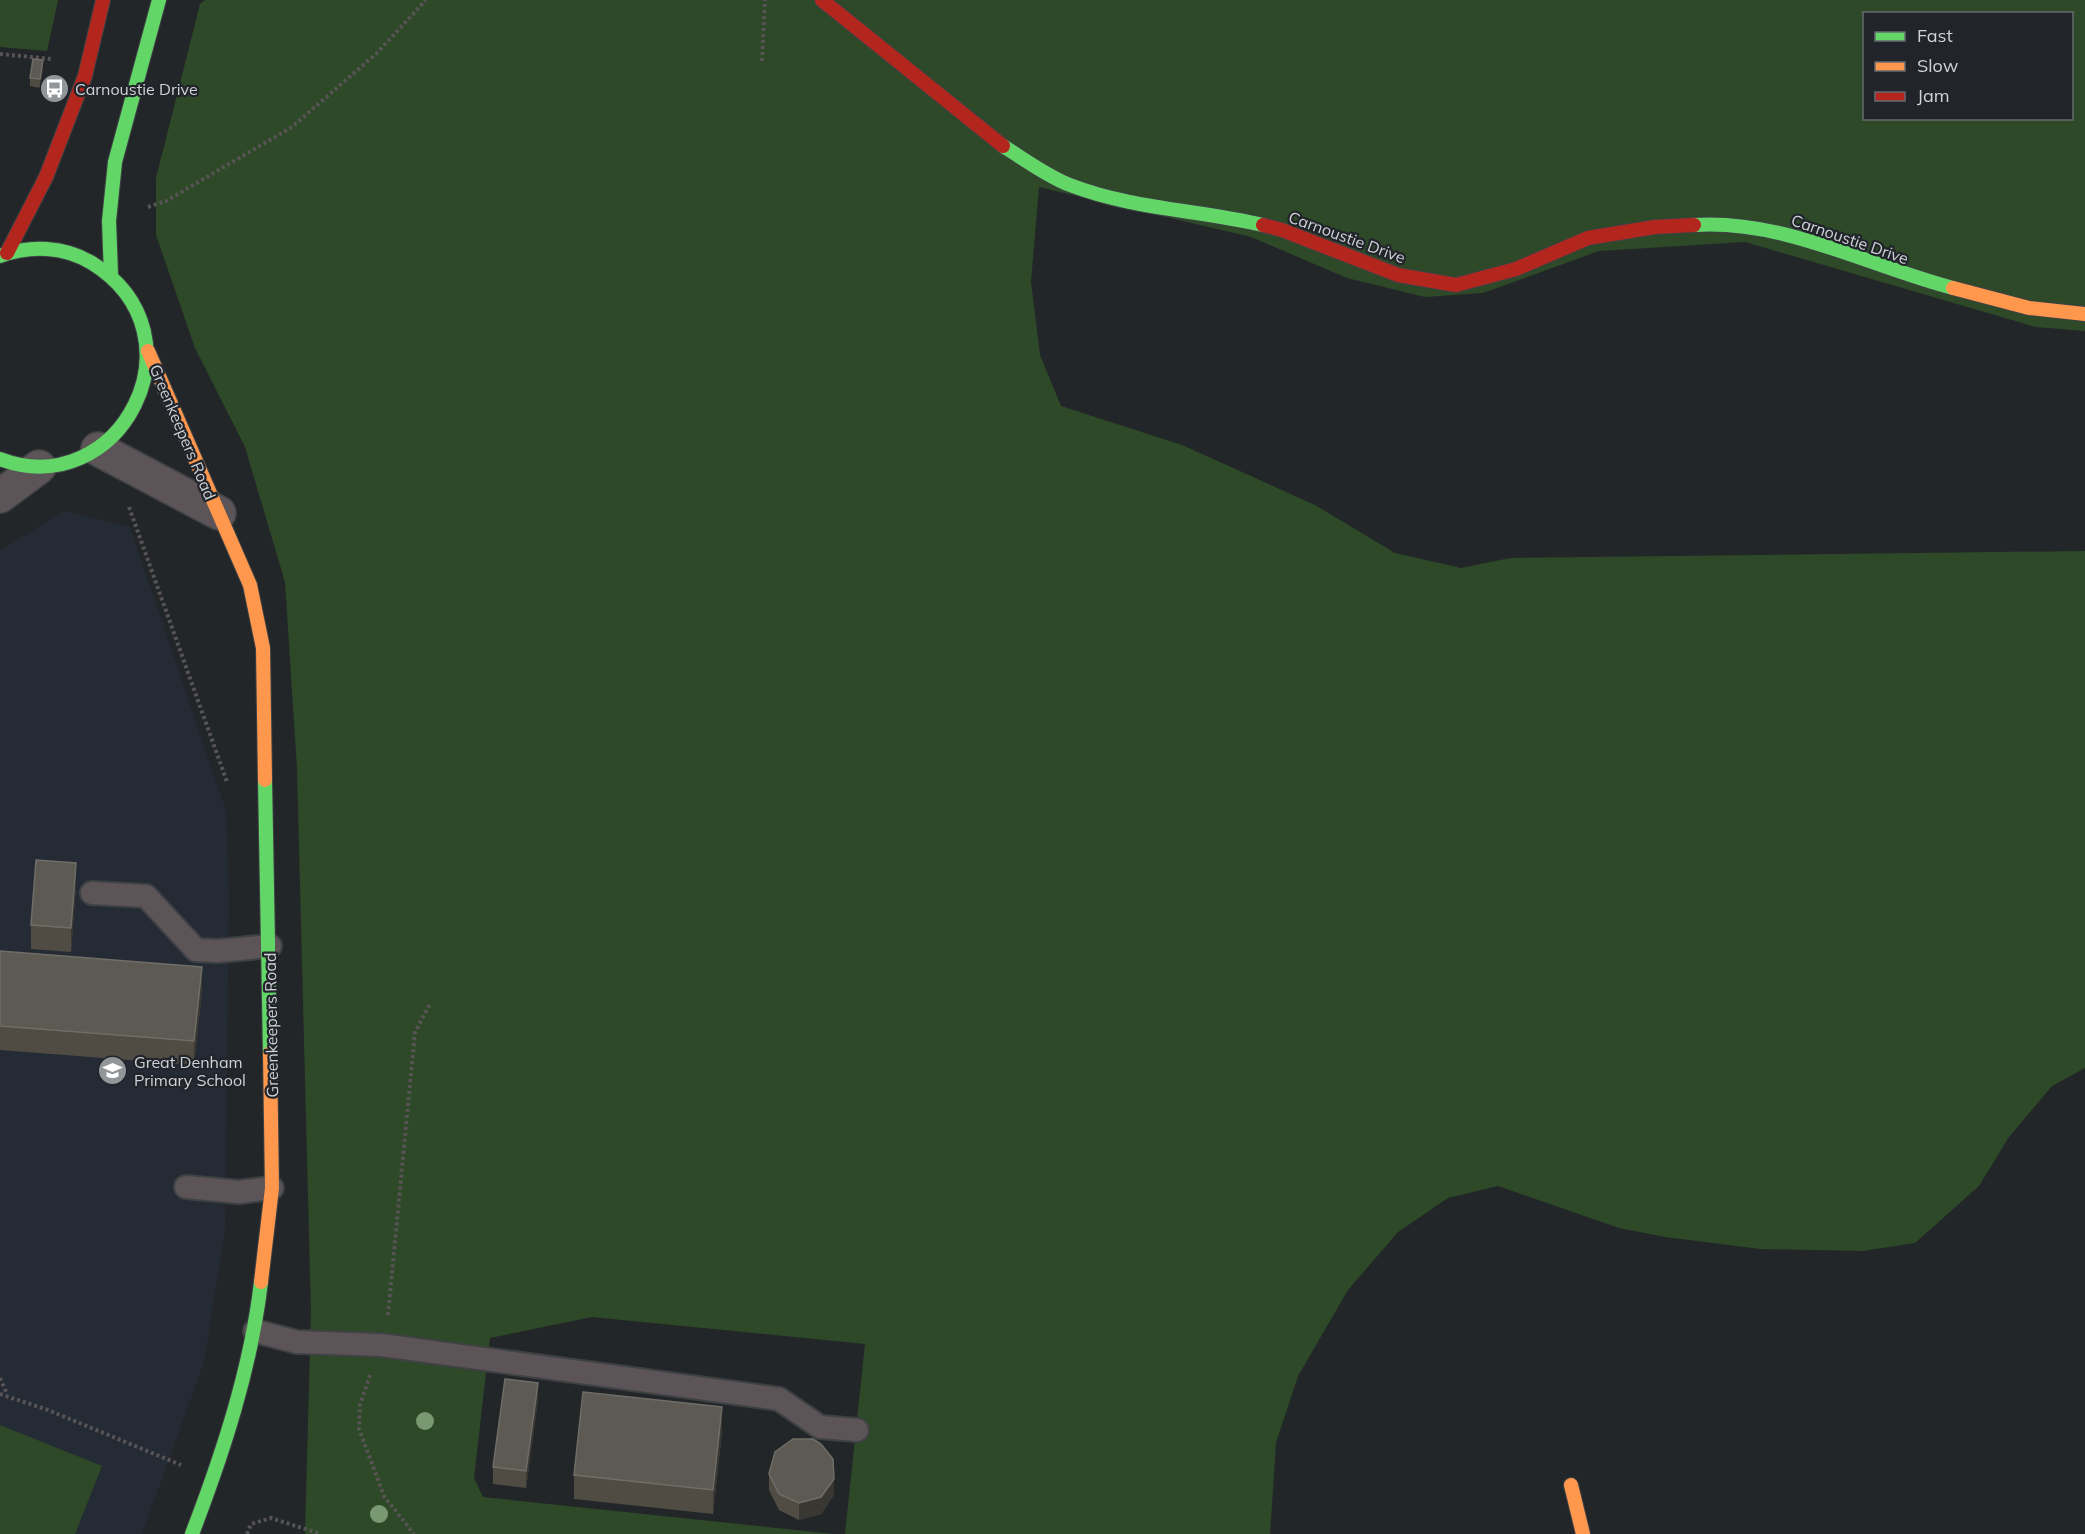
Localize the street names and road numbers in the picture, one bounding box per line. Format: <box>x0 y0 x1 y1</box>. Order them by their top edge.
street label: Carnoustie Drive <box>1286 207 1408 267</box>
street label: Carnoustie Drive <box>1789 210 1911 268</box>
street label: Greenkeepers Road <box>145 361 221 503</box>
street label: Greenkeepers Road <box>260 952 282 1098</box>

